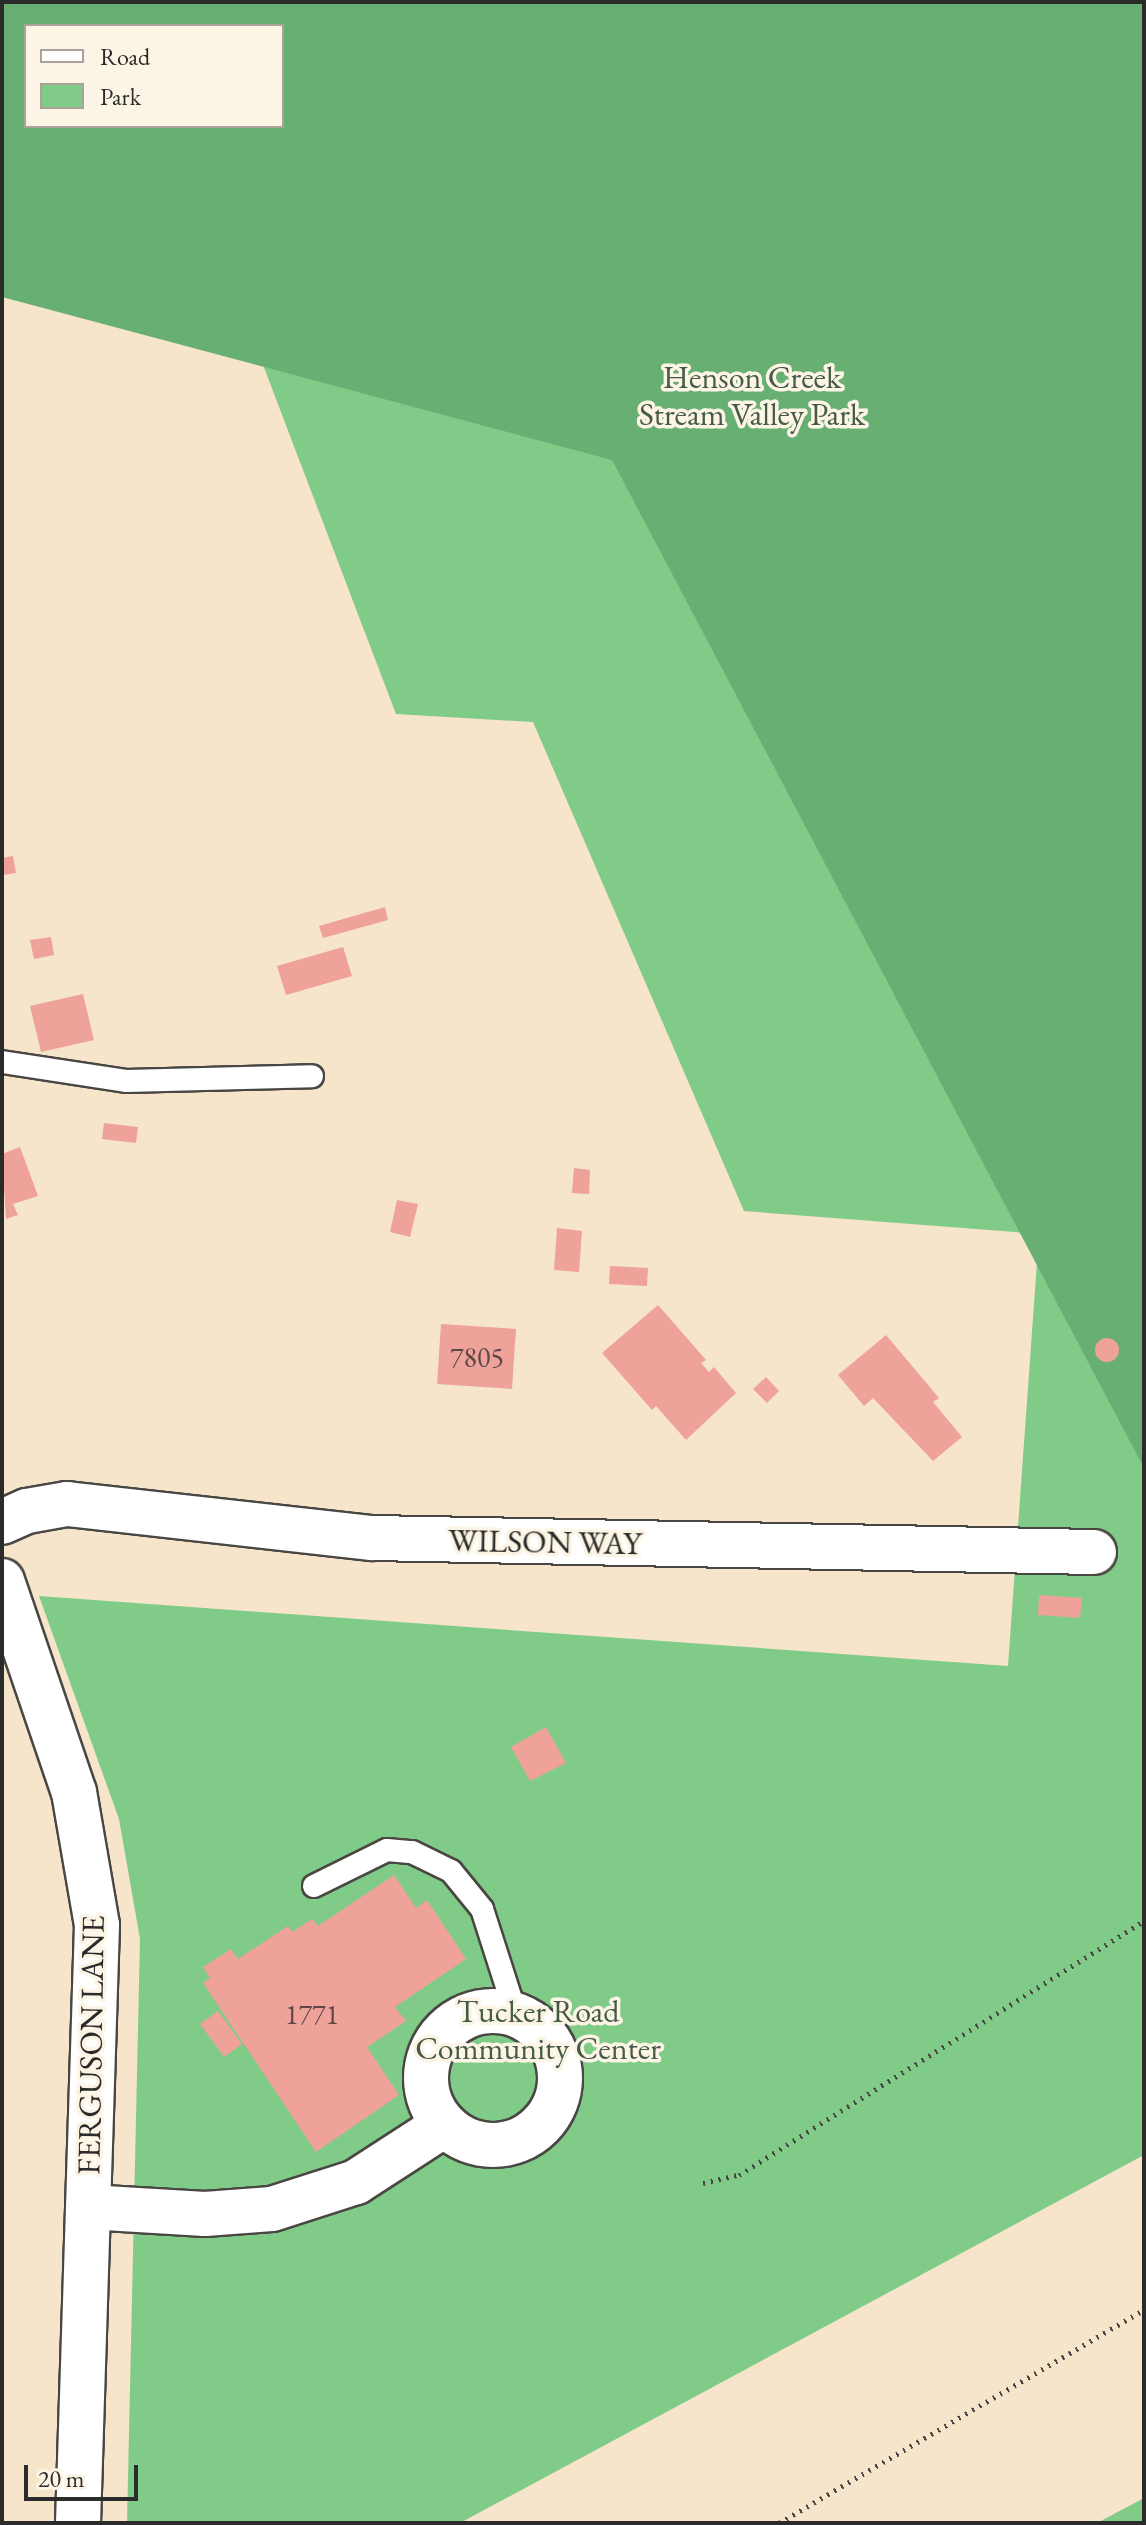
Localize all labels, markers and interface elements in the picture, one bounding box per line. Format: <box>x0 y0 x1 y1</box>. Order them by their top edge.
legend <box>24 24 284 128</box>
text: Road <box>100 41 150 72</box>
text: Park <box>100 81 141 112</box>
park label: Henson Creek Stream Valley Park <box>639 359 865 434</box>
house number: 7805 <box>450 1340 504 1374</box>
street label: WILSON WAY <box>448 1521 642 1563</box>
street label: FERGUSON LANE <box>70 1915 112 2175</box>
park label: Tucker Road Community Center <box>415 1993 661 2068</box>
house number: 1771 <box>285 1997 339 2031</box>
scale bar <box>28 2449 142 2499</box>
text: 20 m <box>38 2463 85 2494</box>

